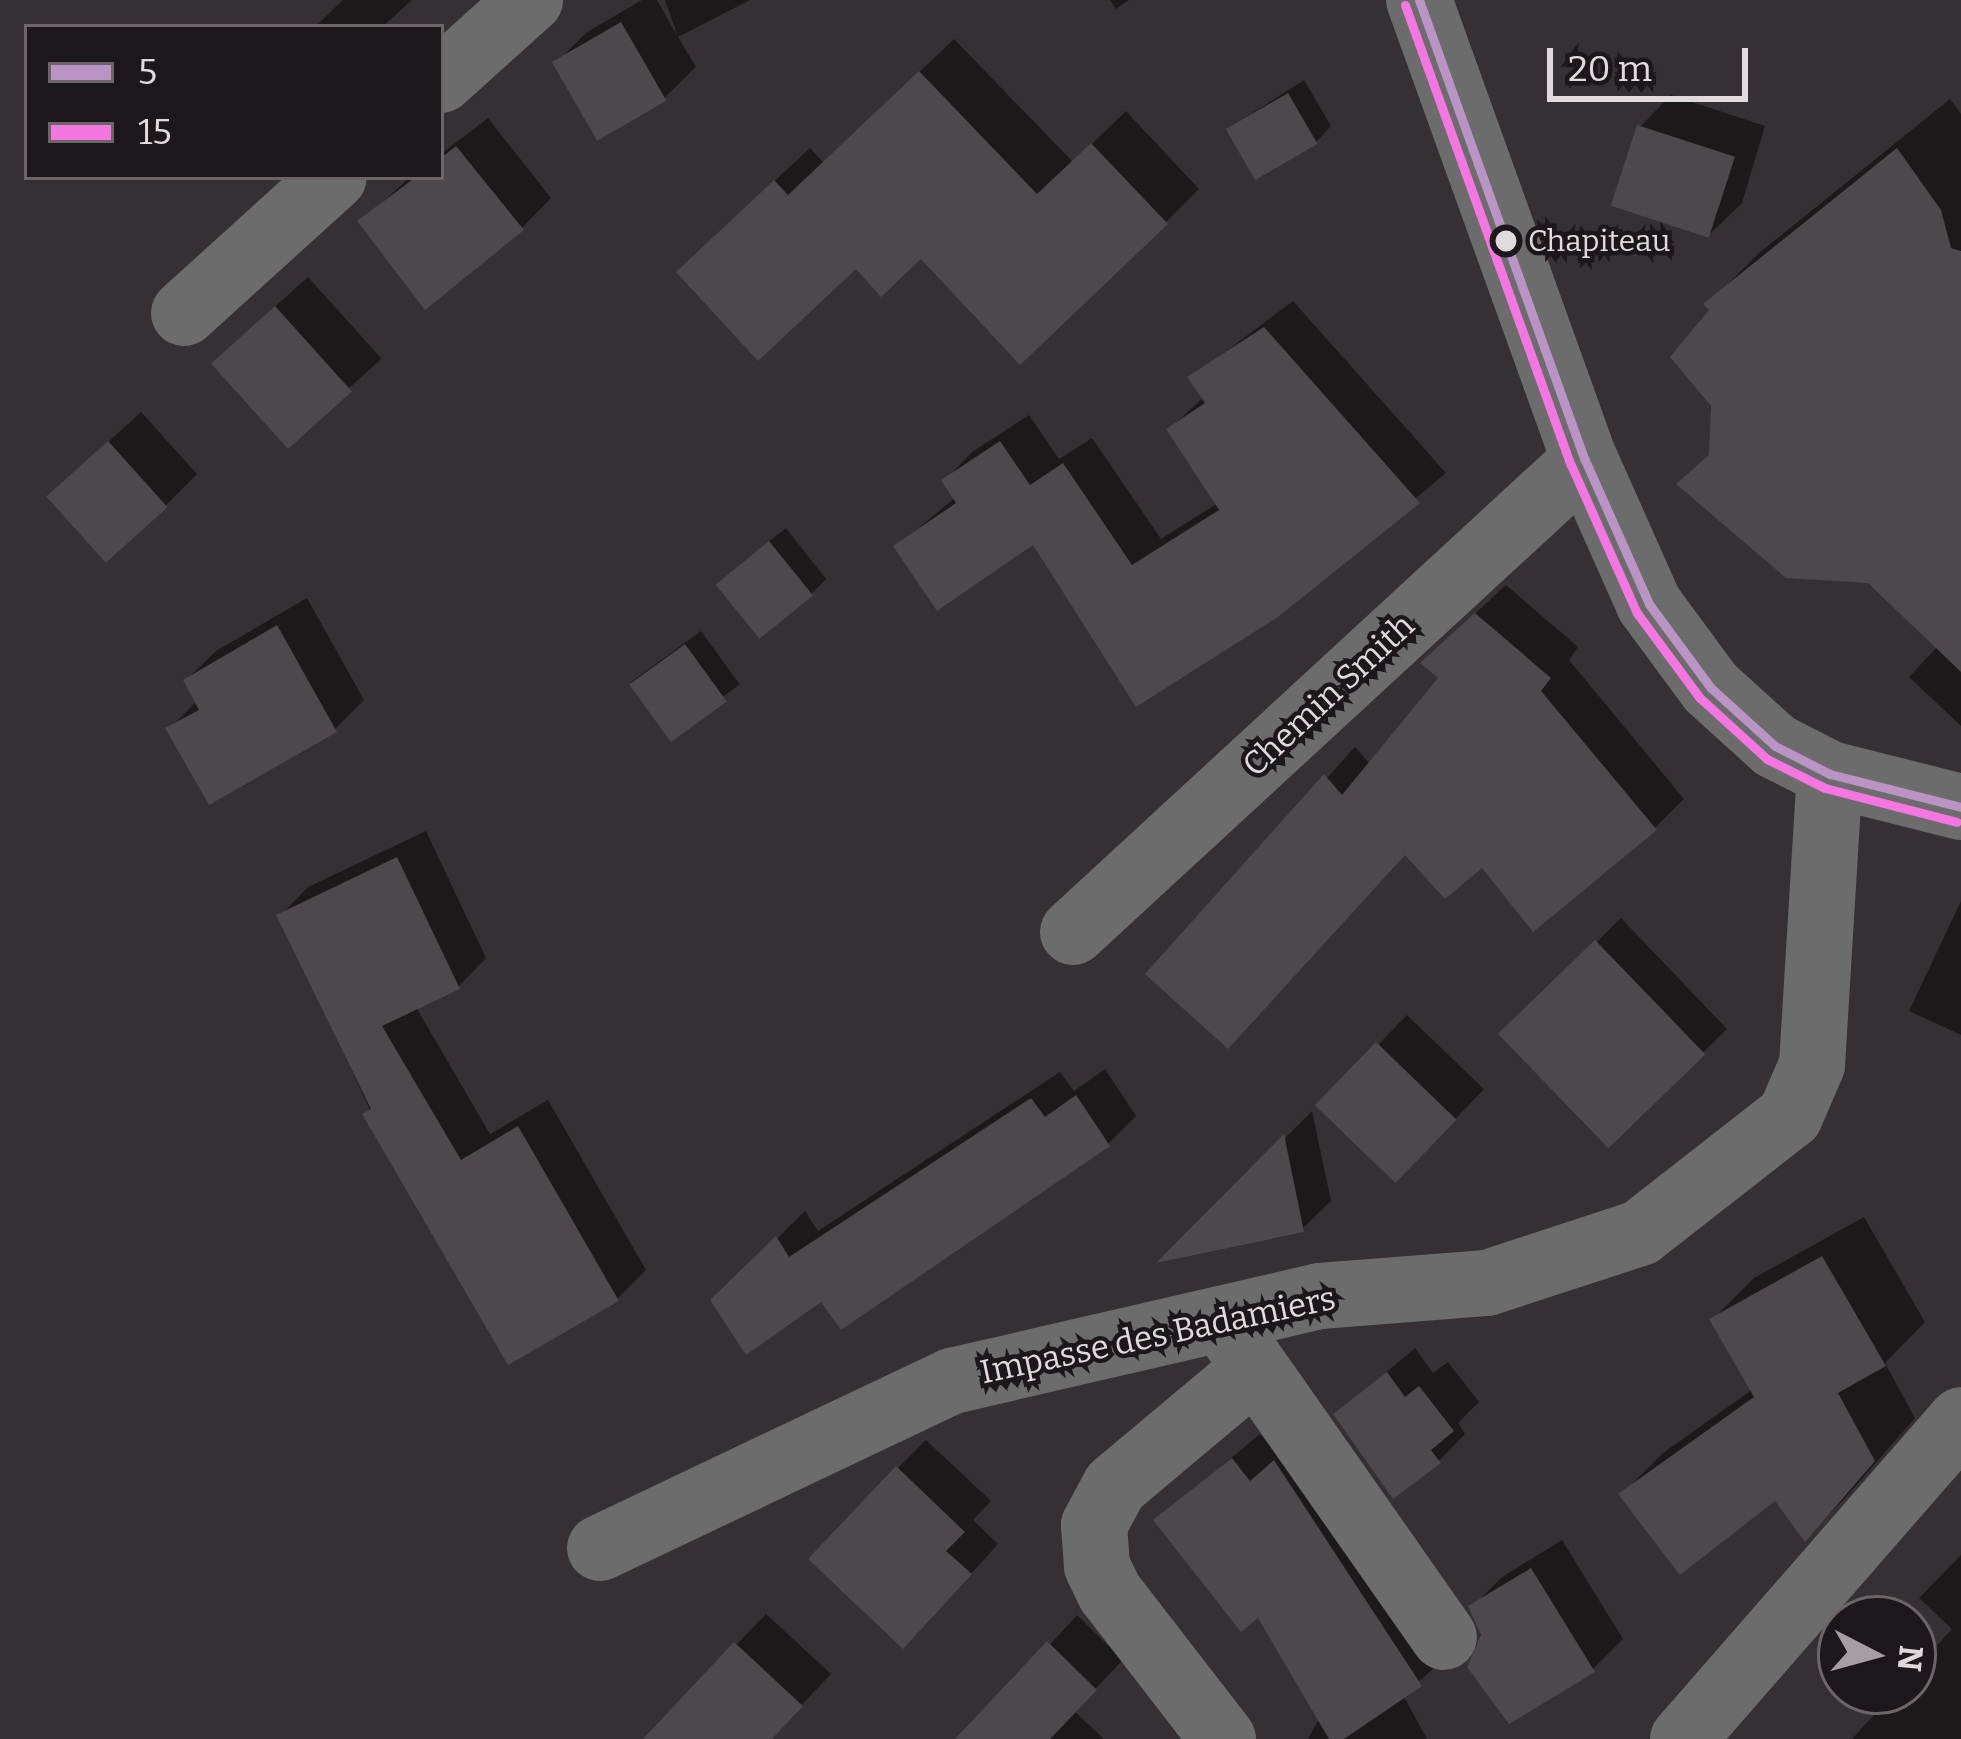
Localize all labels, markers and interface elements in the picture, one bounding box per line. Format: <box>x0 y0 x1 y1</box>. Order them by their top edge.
legend <box>24 24 444 180</box>
scale bar <box>1553 24 1754 98</box>
text: 20 m <box>1568 47 1652 91</box>
text: 5 <box>138 50 157 94</box>
text: 15 <box>138 110 172 154</box>
place label: Chapiteau <box>1528 223 1670 259</box>
marker: Chapiteau <box>1495 230 1517 252</box>
street label: Chemin Smith <box>1235 607 1423 785</box>
street label: Impasse des Badamiers <box>977 1279 1339 1393</box>
north arrow <box>1817 1595 1937 1715</box>
text: N <box>1889 1644 1931 1673</box>

